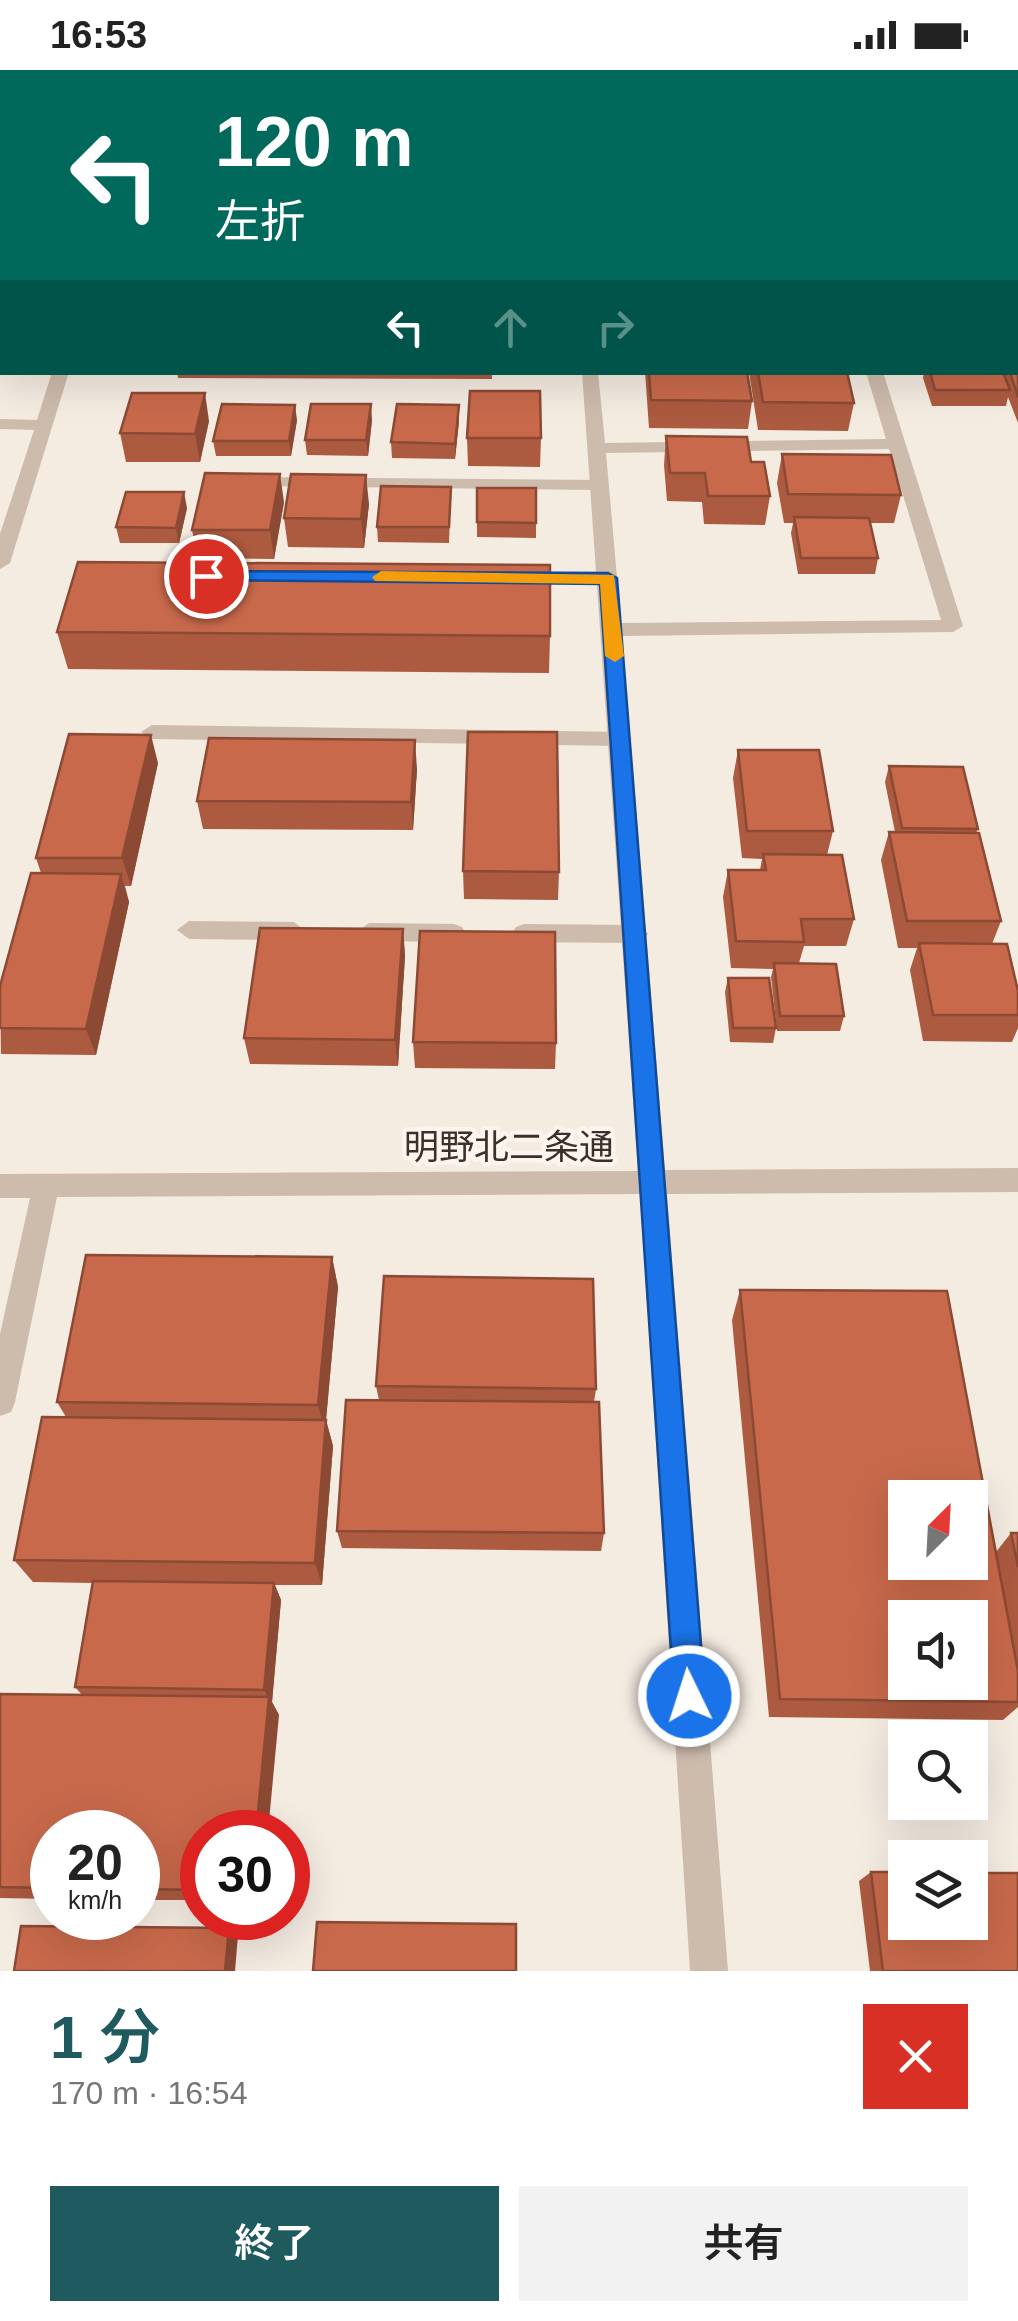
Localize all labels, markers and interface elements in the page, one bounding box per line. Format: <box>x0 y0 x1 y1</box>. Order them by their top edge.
text: 16:53 <box>50 14 147 56</box>
text: 120 m <box>215 103 413 181</box>
icon: left <box>50 110 180 240</box>
text: 左折 <box>215 196 305 247</box>
icon: left <box>378 300 433 355</box>
icon: ahead <box>483 300 538 355</box>
icon: right <box>588 300 643 355</box>
pin <box>164 534 249 619</box>
icon: arrive <box>179 549 234 604</box>
street label: 明野北二条通 <box>404 1127 614 1166</box>
north arrow <box>888 1480 988 1580</box>
map controls <box>888 1480 988 1940</box>
button: sound <box>888 1600 988 1700</box>
position arrow <box>637 1644 741 1748</box>
button: search <box>888 1720 988 1820</box>
speed limit sign: 30 <box>180 1810 310 1940</box>
text: 20 <box>67 1835 123 1891</box>
button: layers <box>888 1840 988 1940</box>
text: km/h <box>68 1886 122 1914</box>
text: 1 分 <box>50 2004 160 2071</box>
button: close <box>863 2004 968 2109</box>
text: 170 m · 16:54 <box>50 2075 247 2111</box>
button: 終了 <box>50 2186 499 2301</box>
button: 共有 <box>519 2186 968 2301</box>

